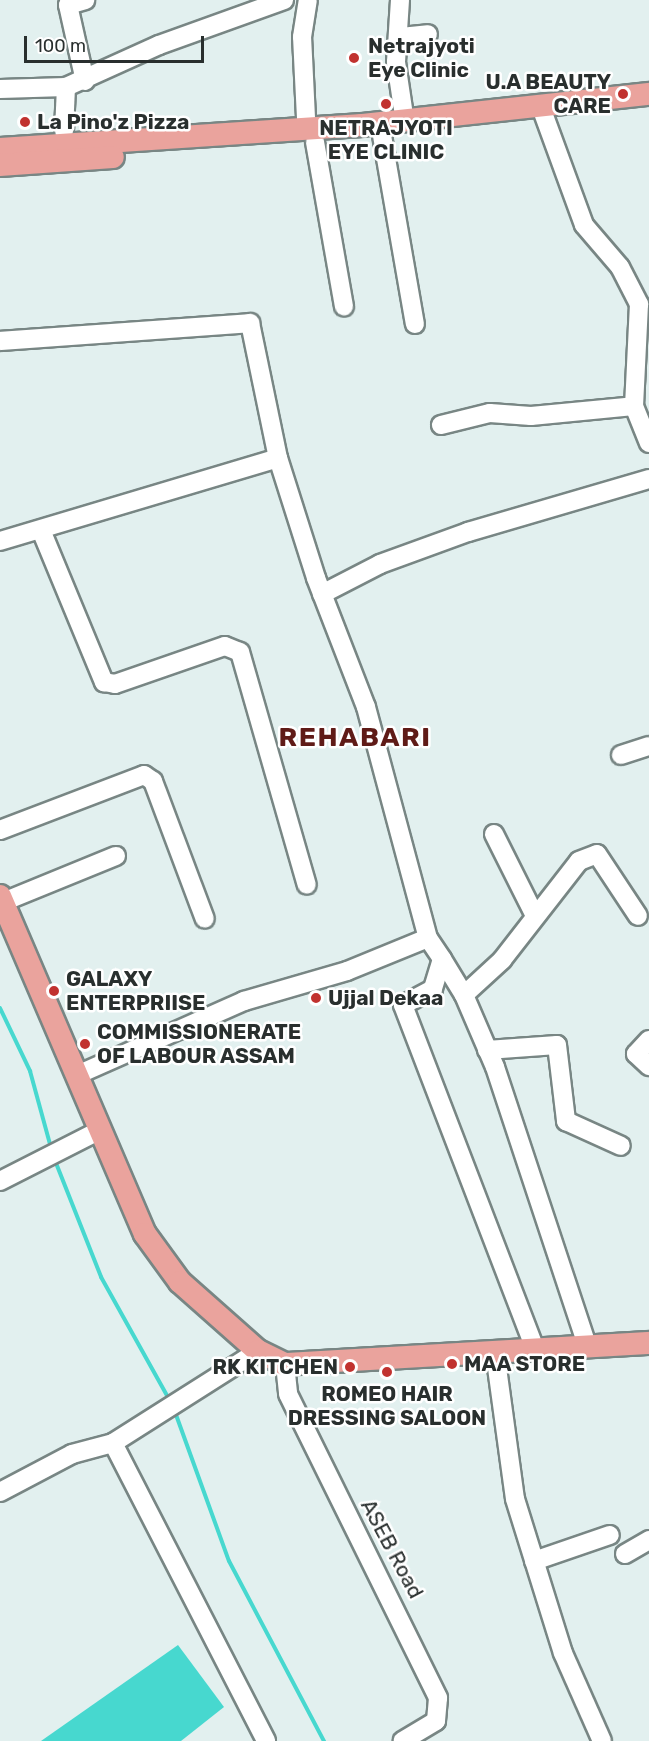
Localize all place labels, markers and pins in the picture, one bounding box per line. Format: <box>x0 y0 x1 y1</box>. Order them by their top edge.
place label: Netrajyoti Eye Clinic <box>368 33 475 83</box>
marker: Netrajyoti Eye Clinic <box>345 49 363 67</box>
place label: U.A BEAUTY CARE <box>485 69 611 119</box>
marker: U.A BEAUTY CARE <box>616 87 630 101</box>
marker: NETRAJYOTI EYE CLINIC <box>377 95 395 113</box>
place label: La Pino'z Pizza <box>37 109 189 135</box>
marker: La Pino'z Pizza <box>18 115 32 129</box>
place label: NETRAJYOTI EYE CLINIC <box>319 115 453 165</box>
place label: GALAXY ENTERPRIISE <box>66 966 205 1016</box>
marker: GALAXY ENTERPRIISE <box>47 984 61 998</box>
place label: Ujjal Dekaa <box>328 985 443 1011</box>
marker: Ujjal Dekaa <box>309 991 323 1005</box>
place label: COMMISSIONERATE OF LABOUR ASSAM <box>97 1019 301 1069</box>
marker: COMMISSIONERATE OF LABOUR ASSAM <box>78 1037 92 1051</box>
place label: MAA STORE <box>464 1351 586 1377</box>
place label: RK KITCHEN <box>212 1354 338 1380</box>
marker: MAA STORE <box>445 1357 459 1371</box>
marker: RK KITCHEN <box>343 1360 357 1374</box>
marker: ROMEO HAIR DRESSING SALOON <box>380 1365 394 1379</box>
place label: ROMEO HAIR DRESSING SALOON <box>288 1381 486 1431</box>

